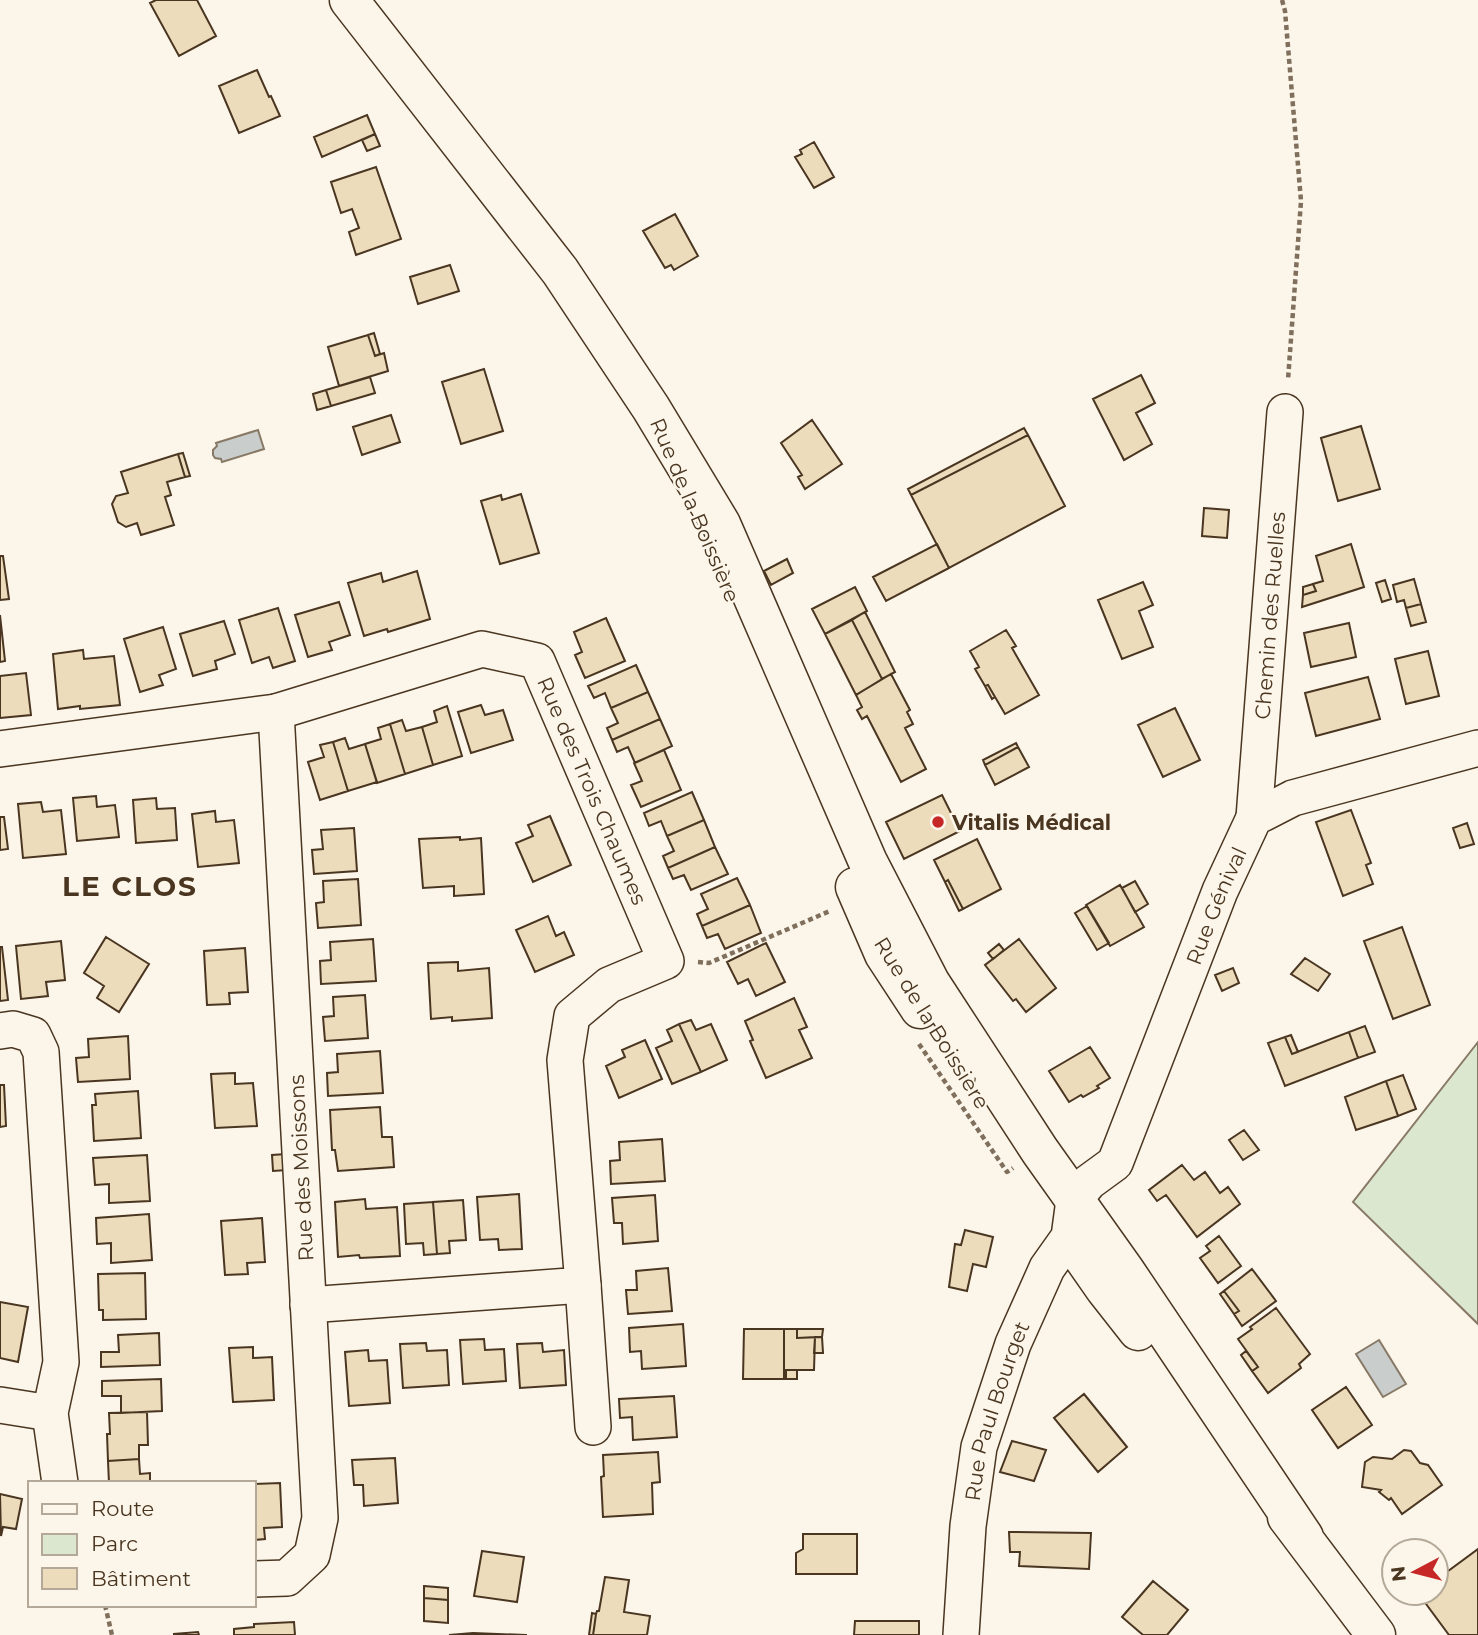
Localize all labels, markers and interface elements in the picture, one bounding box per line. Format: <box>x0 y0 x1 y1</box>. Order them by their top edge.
street label: Rue de la Boissière <box>645 414 745 606</box>
street label: Chemin des Ruelles <box>1249 511 1290 720</box>
street label: Rue des Trois Chaumes <box>533 673 653 908</box>
place label: Vitalis Médical <box>951 810 1111 835</box>
marker: Vitalis Médical <box>930 814 946 830</box>
street label: Rue Génival <box>1180 843 1251 968</box>
district label: LE CLOS <box>62 869 198 903</box>
street label: Rue de la Boissière <box>869 933 995 1113</box>
street label: Rue des Moissons <box>284 1074 318 1262</box>
street label: Rue Paul Bourget <box>959 1317 1034 1503</box>
legend <box>28 1481 256 1607</box>
text: Route <box>91 1496 154 1521</box>
text: Parc <box>91 1531 138 1556</box>
north arrow <box>1380 1537 1450 1607</box>
text: N <box>1386 1565 1411 1583</box>
text: Bâtiment <box>91 1566 191 1591</box>

